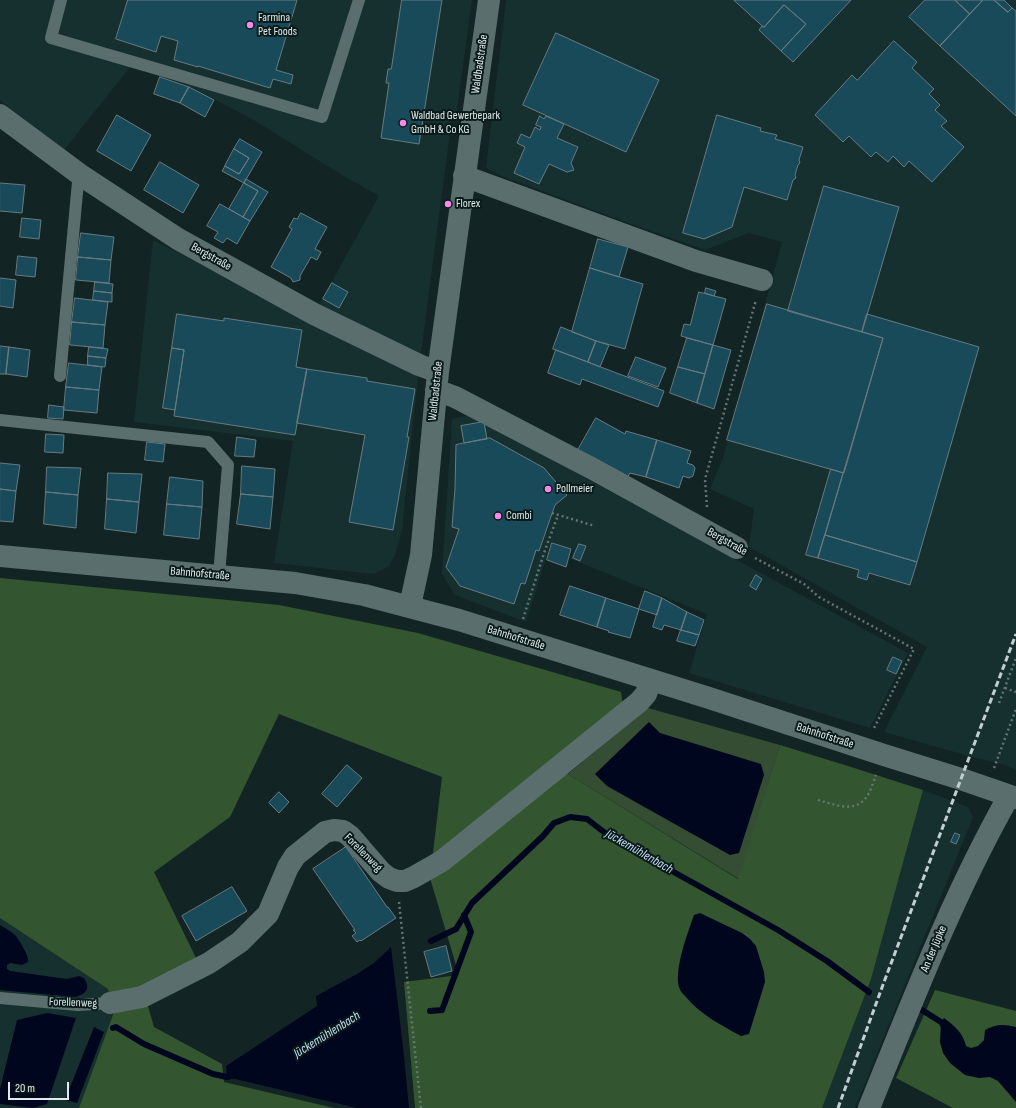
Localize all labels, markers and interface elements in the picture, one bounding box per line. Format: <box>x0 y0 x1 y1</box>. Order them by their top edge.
place label: Farmina Pet Foods <box>258 11 297 39</box>
marker: Farmina Pet Foods <box>245 20 255 30</box>
street label: Waldbadstraße <box>469 33 491 95</box>
place label: Waldbad Gewerbepark GmbH & Co KG <box>411 109 500 137</box>
marker: Waldbad Gewerbepark GmbH & Co KG <box>398 118 408 128</box>
place label: Florex <box>456 197 480 211</box>
marker: Florex <box>443 199 453 209</box>
street label: Bergstraße <box>188 240 234 274</box>
street label: Waldbadstraße <box>426 361 446 421</box>
place label: Pollmeier <box>556 482 594 496</box>
marker: Pollmeier <box>543 484 553 494</box>
place label: Combi <box>506 509 532 523</box>
marker: Combi <box>493 511 503 521</box>
street label: Bergstraße <box>704 525 750 559</box>
street label: Bahnhofstraße <box>170 564 230 584</box>
street label: Bahnhofstraße <box>485 622 547 654</box>
street label: Bahnhofstraße <box>794 720 856 752</box>
water label: Jückemühlenbach <box>602 826 676 878</box>
street label: Forellenweg <box>341 831 385 875</box>
street label: An der Jüpke <box>918 924 950 974</box>
street label: Forellenweg <box>49 995 97 1011</box>
water label: Jückemühlenbach <box>291 1008 363 1062</box>
scale bar <box>10 1074 71 1100</box>
text: 20 m <box>15 1081 35 1096</box>

